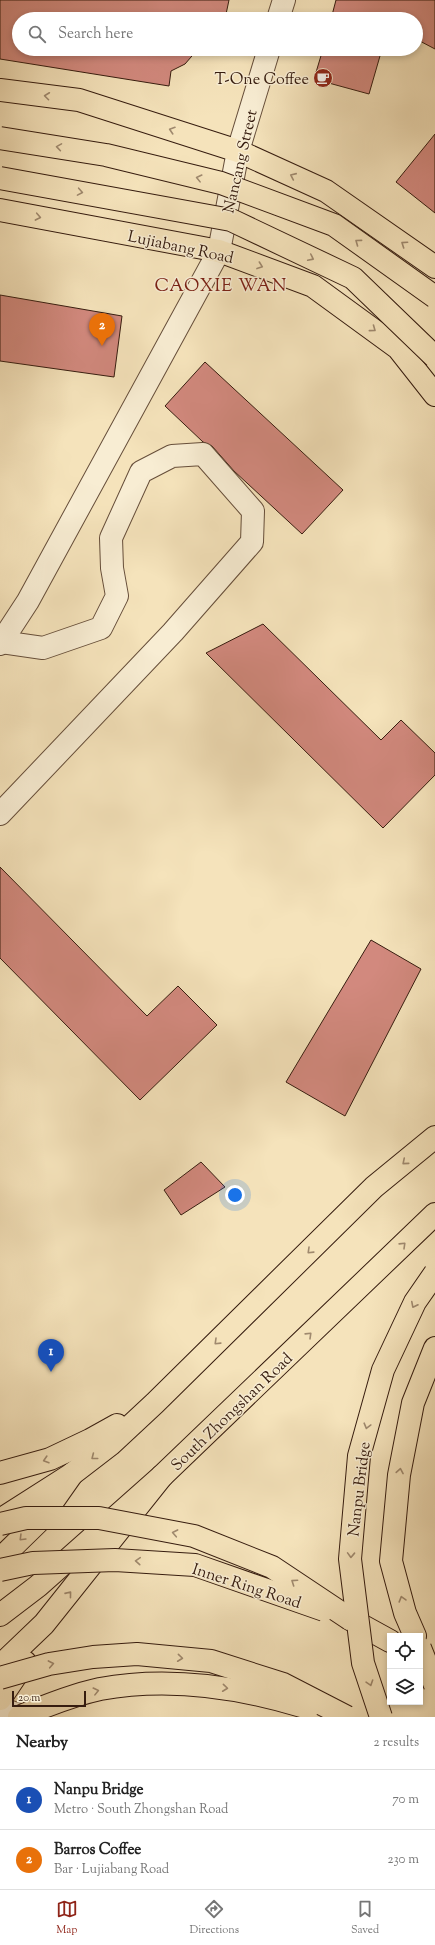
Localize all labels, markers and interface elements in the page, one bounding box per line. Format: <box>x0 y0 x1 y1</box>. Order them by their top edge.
search box <box>12 12 423 56</box>
icon: search <box>26 23 48 45</box>
text: Search here <box>58 24 133 45</box>
cafe icon: T-One Coffee <box>312 67 334 89</box>
place label: T-One Coffee <box>214 69 309 92</box>
one-way arrow <box>44 92 50 101</box>
street label: Nancang Street <box>218 107 265 216</box>
one-way arrow <box>169 126 176 135</box>
one-way arrow <box>56 144 62 152</box>
one-way arrow <box>290 173 298 181</box>
one-way arrow <box>196 174 203 182</box>
one-way arrow <box>77 188 83 196</box>
one-way arrow <box>35 212 42 221</box>
street label: Lujiabang Road <box>125 226 236 271</box>
one-way arrow <box>355 240 362 247</box>
one-way arrow <box>401 241 408 249</box>
one-way arrow <box>306 253 314 261</box>
one-way arrow <box>257 262 264 270</box>
district label: CAOXIE WAN <box>155 274 287 300</box>
pin: 2 <box>89 313 115 346</box>
one-way arrow <box>369 324 376 332</box>
one-way arrow <box>402 1157 410 1164</box>
your location <box>225 1185 245 1205</box>
one-way arrow <box>398 1242 406 1250</box>
one-way arrow <box>307 1246 315 1253</box>
one-way arrow <box>411 1301 418 1309</box>
one-way arrow <box>304 1332 312 1340</box>
one-way arrow <box>214 1337 222 1345</box>
pin: 1 <box>38 1339 64 1372</box>
street label: South Zhongshan Road <box>167 1348 299 1477</box>
one-way arrow <box>363 1423 372 1430</box>
street label: Nanpu Bridge <box>343 1441 378 1538</box>
one-way arrow <box>92 1452 99 1459</box>
one-way arrow <box>42 1455 49 1464</box>
one-way arrow <box>395 1468 404 1474</box>
one-way arrow <box>171 1529 178 1537</box>
one-way arrow <box>19 1533 27 1541</box>
one-way arrow <box>346 1552 355 1558</box>
one-way arrow <box>135 1557 141 1566</box>
street label: Inner Ring Road <box>189 1559 304 1616</box>
one-way arrow <box>291 1579 298 1586</box>
one-way arrow <box>64 1591 71 1598</box>
one-way arrow <box>398 1596 407 1603</box>
map controls <box>387 1633 423 1705</box>
button: locate <box>387 1633 423 1669</box>
one-way arrow <box>177 1654 183 1663</box>
one-way arrow <box>48 1660 54 1668</box>
button: layers <box>387 1669 423 1705</box>
one-way arrow <box>365 1679 374 1686</box>
one-way arrow <box>222 1683 228 1692</box>
one-way arrow <box>92 1687 99 1695</box>
scale bar <box>12 1689 86 1708</box>
text: 20 m <box>18 1690 40 1706</box>
text: Nearby <box>16 1731 68 1755</box>
text: 2 results <box>374 1734 419 1752</box>
text: Nanpu Bridge <box>54 1780 144 1801</box>
text: 1 <box>27 1791 31 1809</box>
text: 70 m <box>392 1791 419 1809</box>
text: Metro · South Zhongshan Road <box>54 1801 228 1819</box>
text: Barros Coffee <box>54 1840 141 1861</box>
text: 2 <box>26 1851 32 1869</box>
text: 230 m <box>387 1851 419 1869</box>
text: Bar · Lujiabang Road <box>54 1861 169 1879</box>
tab: Map <box>56 1898 78 1938</box>
tab: Directions <box>190 1898 239 1938</box>
tab: Saved <box>351 1898 379 1938</box>

